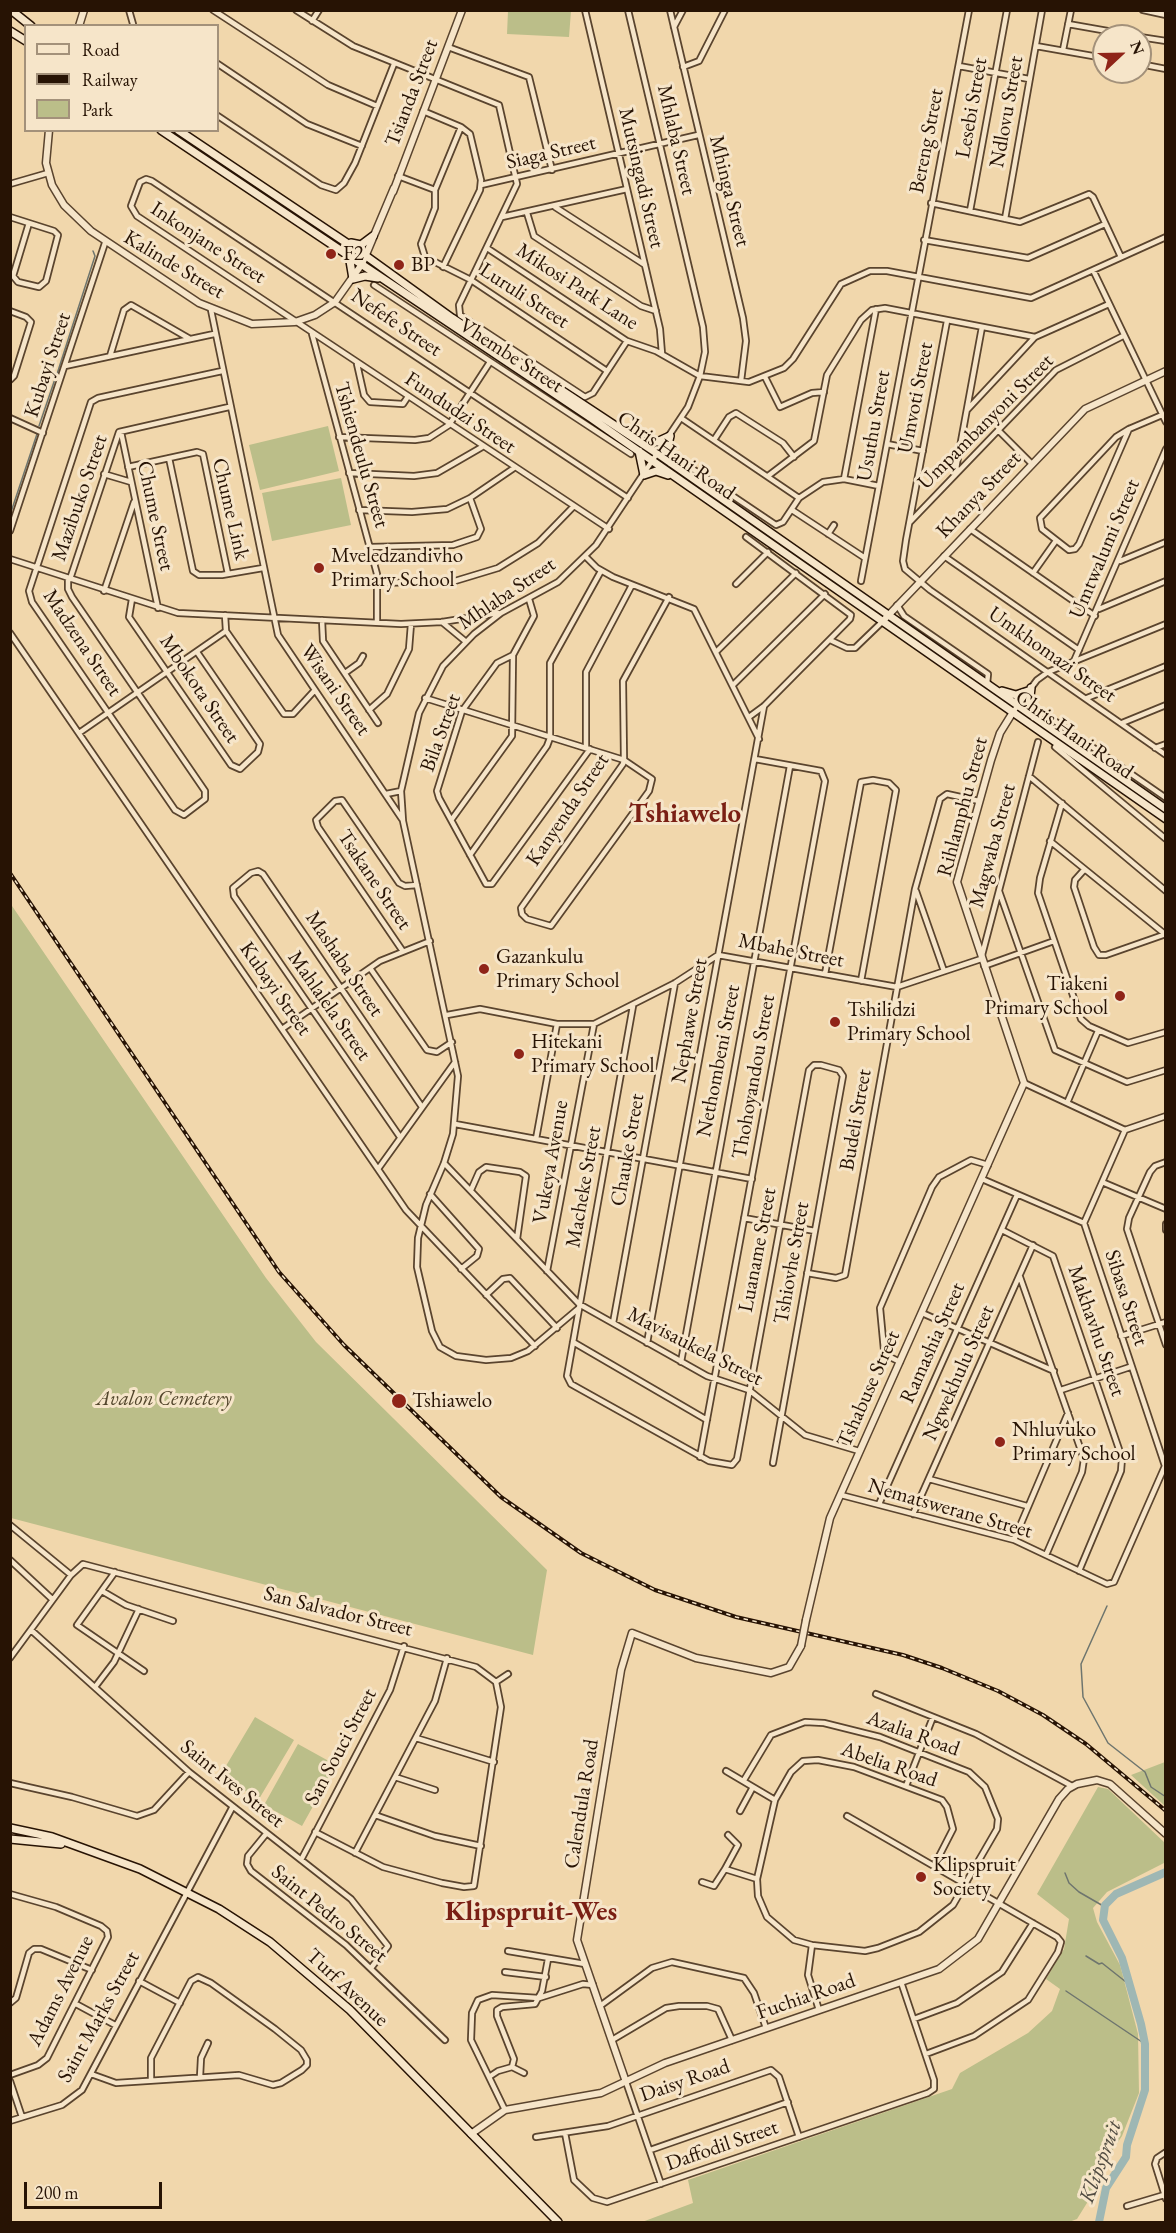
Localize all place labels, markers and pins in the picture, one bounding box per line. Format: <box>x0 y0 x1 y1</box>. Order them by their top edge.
place label: F2 <box>343 241 364 267</box>
marker: F2 <box>324 247 338 261</box>
place label: BP <box>411 252 435 278</box>
marker: BP <box>392 258 406 272</box>
place label: Mveledzandivho Primary School <box>331 543 463 593</box>
marker: Mveledzandivho Primary School <box>312 561 326 575</box>
place label: Gazankulu Primary School <box>496 944 620 994</box>
marker: Gazankulu Primary School <box>477 962 491 976</box>
place label: Tiakeni Primary School <box>984 971 1108 1021</box>
marker: Tiakeni Primary School <box>1113 989 1127 1003</box>
place label: Tshilidzi Primary School <box>847 997 971 1047</box>
marker: Tshilidzi Primary School <box>828 1015 842 1029</box>
place label: Hitekani Primary School <box>531 1029 655 1079</box>
marker: Hitekani Primary School <box>512 1047 526 1061</box>
place label: Tshiawelo <box>412 1388 492 1414</box>
marker: Tshiawelo <box>390 1392 408 1410</box>
place label: Nhluvuko Primary School <box>1012 1417 1136 1467</box>
marker: Nhluvuko Primary School <box>993 1435 1007 1449</box>
place label: Klipspruit Society <box>933 1852 1016 1902</box>
marker: Klipspruit Society <box>914 1870 928 1884</box>

